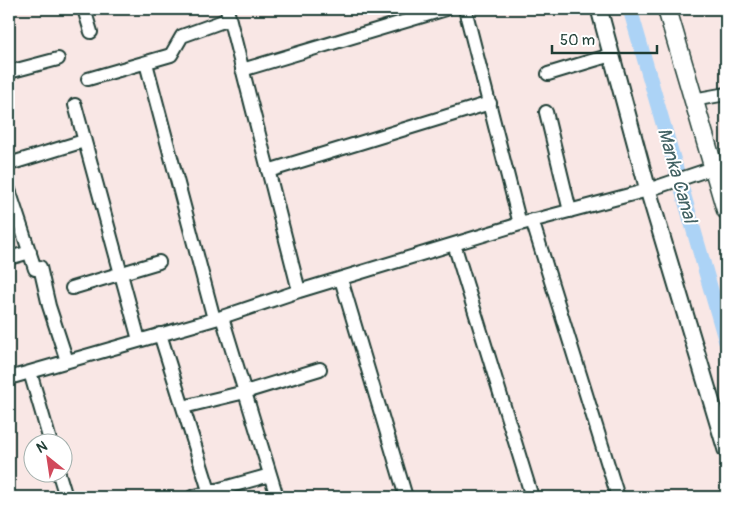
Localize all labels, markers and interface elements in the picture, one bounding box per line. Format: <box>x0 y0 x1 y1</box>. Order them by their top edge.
scale bar <box>552 22 658 54</box>
text: 50 m <box>560 31 595 50</box>
water label: Manka Canal <box>652 125 703 228</box>
north arrow <box>22 434 72 484</box>
text: N <box>33 437 50 457</box>

